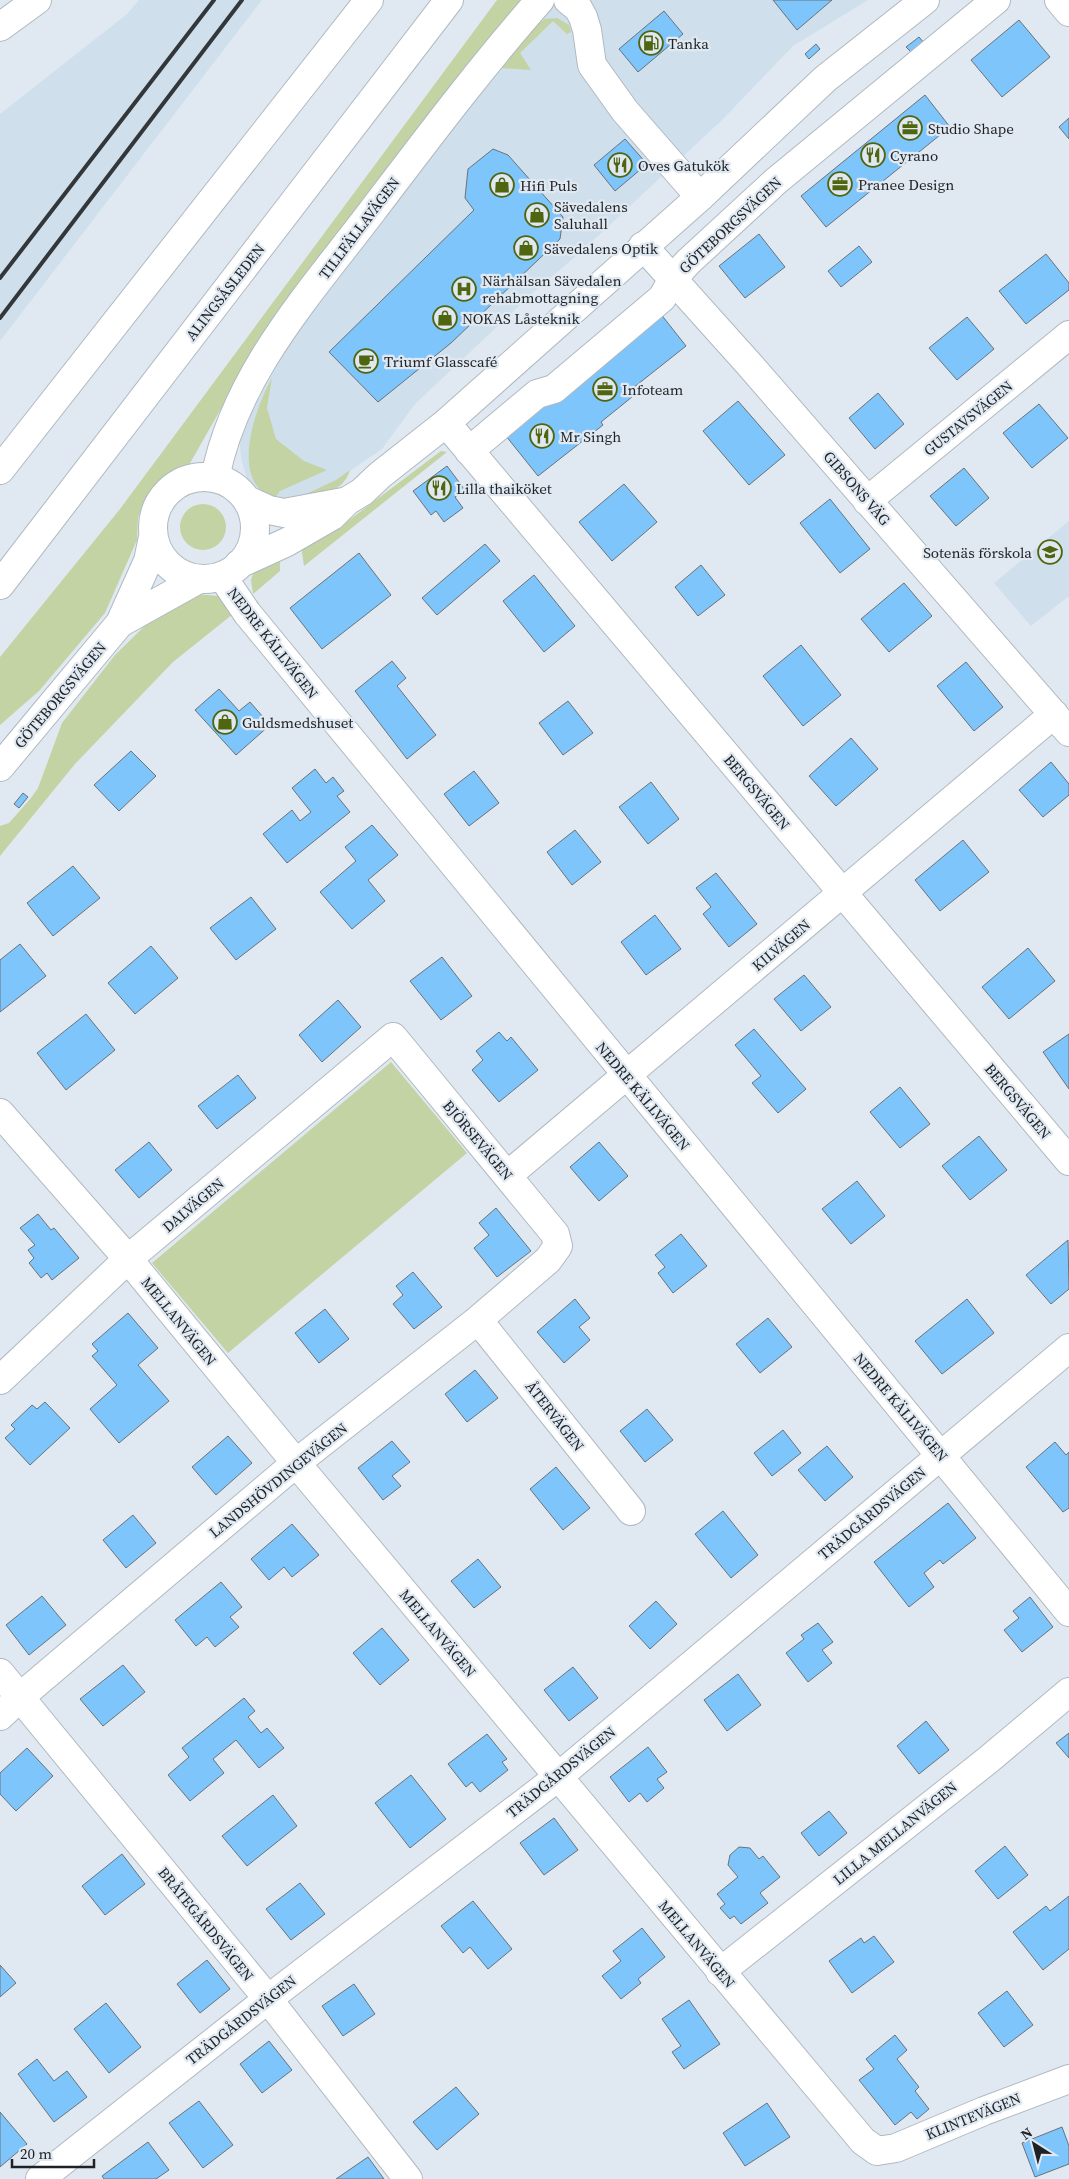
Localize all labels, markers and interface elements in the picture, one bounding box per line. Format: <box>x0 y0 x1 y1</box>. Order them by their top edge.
fuel station icon: Tanka <box>638 30 664 56</box>
place label: Tanka <box>668 33 709 54</box>
office icon: Studio Shape <box>897 115 923 141</box>
place label: Studio Shape <box>928 118 1014 139</box>
restaurant icon: Cyrano <box>860 142 886 168</box>
place label: Cyrano <box>890 145 938 166</box>
restaurant icon: Oves Gatukök <box>607 152 633 178</box>
place label: Oves Gatukök <box>638 155 730 176</box>
office icon: Pranee Design <box>827 171 853 197</box>
shop icon: Hifi Puls <box>489 172 515 198</box>
street label: GÖTEBORGSVÄGEN <box>674 172 786 278</box>
street label: TILLFÄLLAVÄGEN <box>314 173 404 283</box>
place label: Pranee Design <box>858 174 954 195</box>
place label: Hifi Puls <box>520 175 577 196</box>
place label: Sävedalens Saluhall <box>554 196 628 234</box>
shop icon: Sävedalens Saluhall <box>524 202 550 228</box>
shop icon: Sävedalens Optik <box>513 235 539 261</box>
place label: Sävedalens Optik <box>544 238 659 259</box>
street label: ALINGSÅSLEDEN <box>180 239 270 345</box>
place label: Närhälsan Sävedalen rehabmottagning <box>482 270 622 308</box>
hospital icon: Närhälsan Sävedalen rehabmottagning <box>451 276 477 302</box>
shop icon: NOKAS Låsteknik <box>432 305 458 331</box>
place label: NOKAS Låsteknik <box>462 308 580 329</box>
cafe icon: Triumf Glasscafé <box>353 348 379 374</box>
place label: Triumf Glasscafé <box>384 351 498 372</box>
street label: GUSTAVSVÄGEN <box>919 375 1017 461</box>
office icon: Infoteam <box>592 376 618 402</box>
place label: Infoteam <box>622 379 684 400</box>
restaurant icon: Mr Singh <box>529 423 555 449</box>
place label: Mr Singh <box>560 426 621 447</box>
street label: GIBSONS VÄG <box>819 446 895 530</box>
restaurant icon: Lilla thaiköket <box>426 475 452 501</box>
place label: Lilla thaiköket <box>456 478 552 499</box>
school or university icon: Sotenäs förskola <box>1037 539 1063 565</box>
place label: Sotenäs förskola <box>923 542 1032 563</box>
street label: NEDRE KÄLLVÄGEN <box>223 583 323 703</box>
street label: GÖTEBORGSVÄGEN <box>9 637 111 753</box>
shop icon: Guldsmedshuset <box>212 709 238 735</box>
place label: Guldsmedshuset <box>242 712 353 733</box>
street label: BERGSVÄGEN <box>719 750 795 834</box>
street label: KILVÄGEN <box>747 914 815 976</box>
street label: NEDRE KÄLLVÄGEN <box>591 1037 695 1155</box>
street label: BERGSVÄGEN <box>980 1059 1056 1143</box>
street label: BJÖRSEVÄGEN <box>438 1095 518 1185</box>
street label: DALVÄGEN <box>158 1173 228 1237</box>
street label: MELLANVÄGEN <box>137 1272 221 1370</box>
street label: NEDRE KÄLLVÄGEN <box>849 1348 953 1466</box>
street label: ÅTERVÄGEN <box>521 1376 589 1456</box>
street label: LANDSHÖVDINGEVÄGEN <box>204 1418 352 1542</box>
street label: TRÄDGÅRDSVÄGEN <box>814 1462 930 1564</box>
street label: MELLANVÄGEN <box>395 1585 481 1681</box>
street label: TRÄDGÅRDSVÄGEN <box>502 1721 620 1823</box>
street label: LILLA MELLANVÄGEN <box>829 1776 961 1890</box>
street label: BRÅTEGÅRDSVÄGEN <box>153 1862 259 1986</box>
street label: MELLANVÄGEN <box>654 1896 740 1992</box>
street label: TRÄDGÅRDSVÄGEN <box>181 1970 301 2070</box>
street label: KLINTEVÄGEN <box>922 2087 1024 2145</box>
north arrow <box>1009 2119 1059 2169</box>
text: N <box>1016 2122 1036 2145</box>
scale bar <box>12 2136 95 2168</box>
text: 20 m <box>20 2143 52 2164</box>

